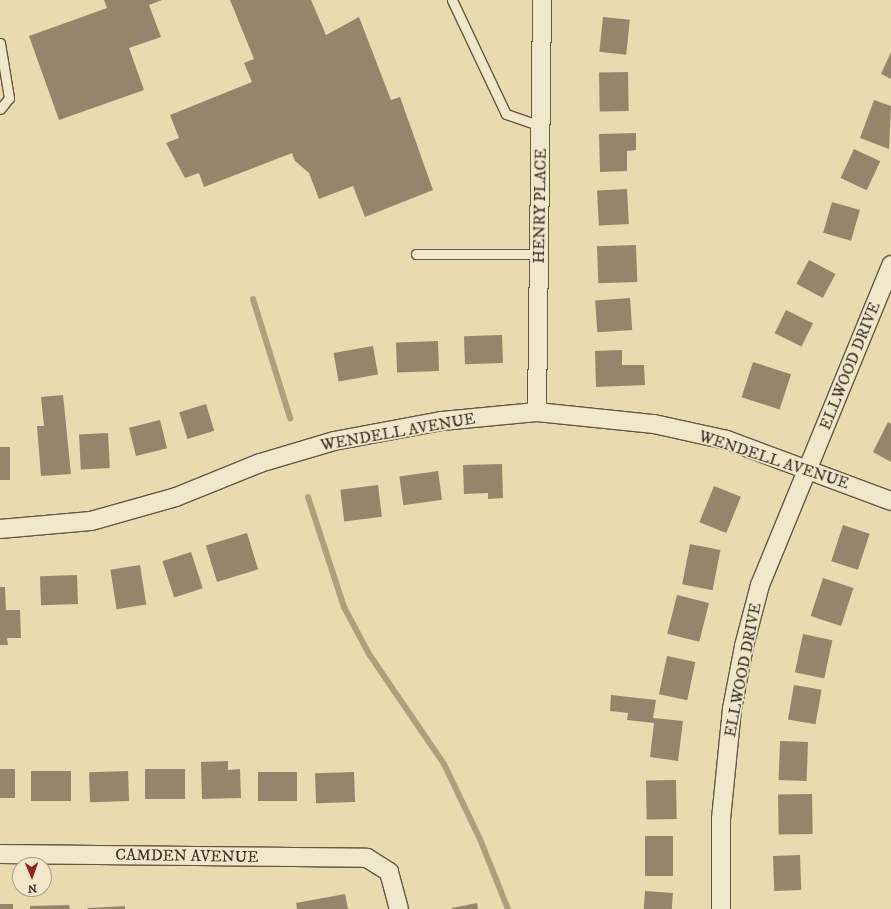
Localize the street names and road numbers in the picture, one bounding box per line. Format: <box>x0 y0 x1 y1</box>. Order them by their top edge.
street label: HENRY PLACE <box>529 148 551 264</box>
street label: ELLWOOD DRIVE <box>816 299 884 433</box>
street label: WENDELL AVENUE <box>319 409 477 455</box>
street label: WENDELL AVENUE <box>697 427 851 493</box>
street label: ELLWOOD DRIVE <box>721 601 765 739</box>
street label: CAMDEN AVENUE <box>115 845 259 867</box>

